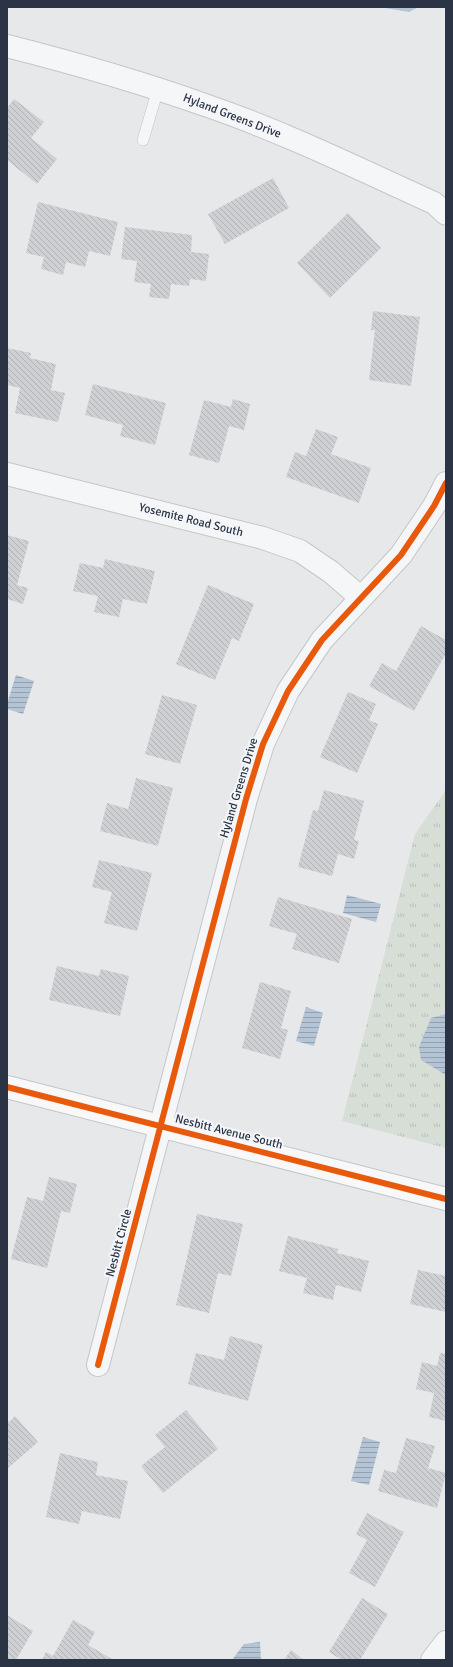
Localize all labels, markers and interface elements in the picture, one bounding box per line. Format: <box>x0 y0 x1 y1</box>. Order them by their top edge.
street label: Hyland Greens Drive <box>181 90 283 142</box>
street label: Yosemite Road South <box>137 500 245 540</box>
street label: Hyland Greens Drive <box>217 736 261 840</box>
street label: Nesbitt Avenue South <box>174 1111 284 1153</box>
street label: Nesbitt Circle <box>103 1207 135 1279</box>

